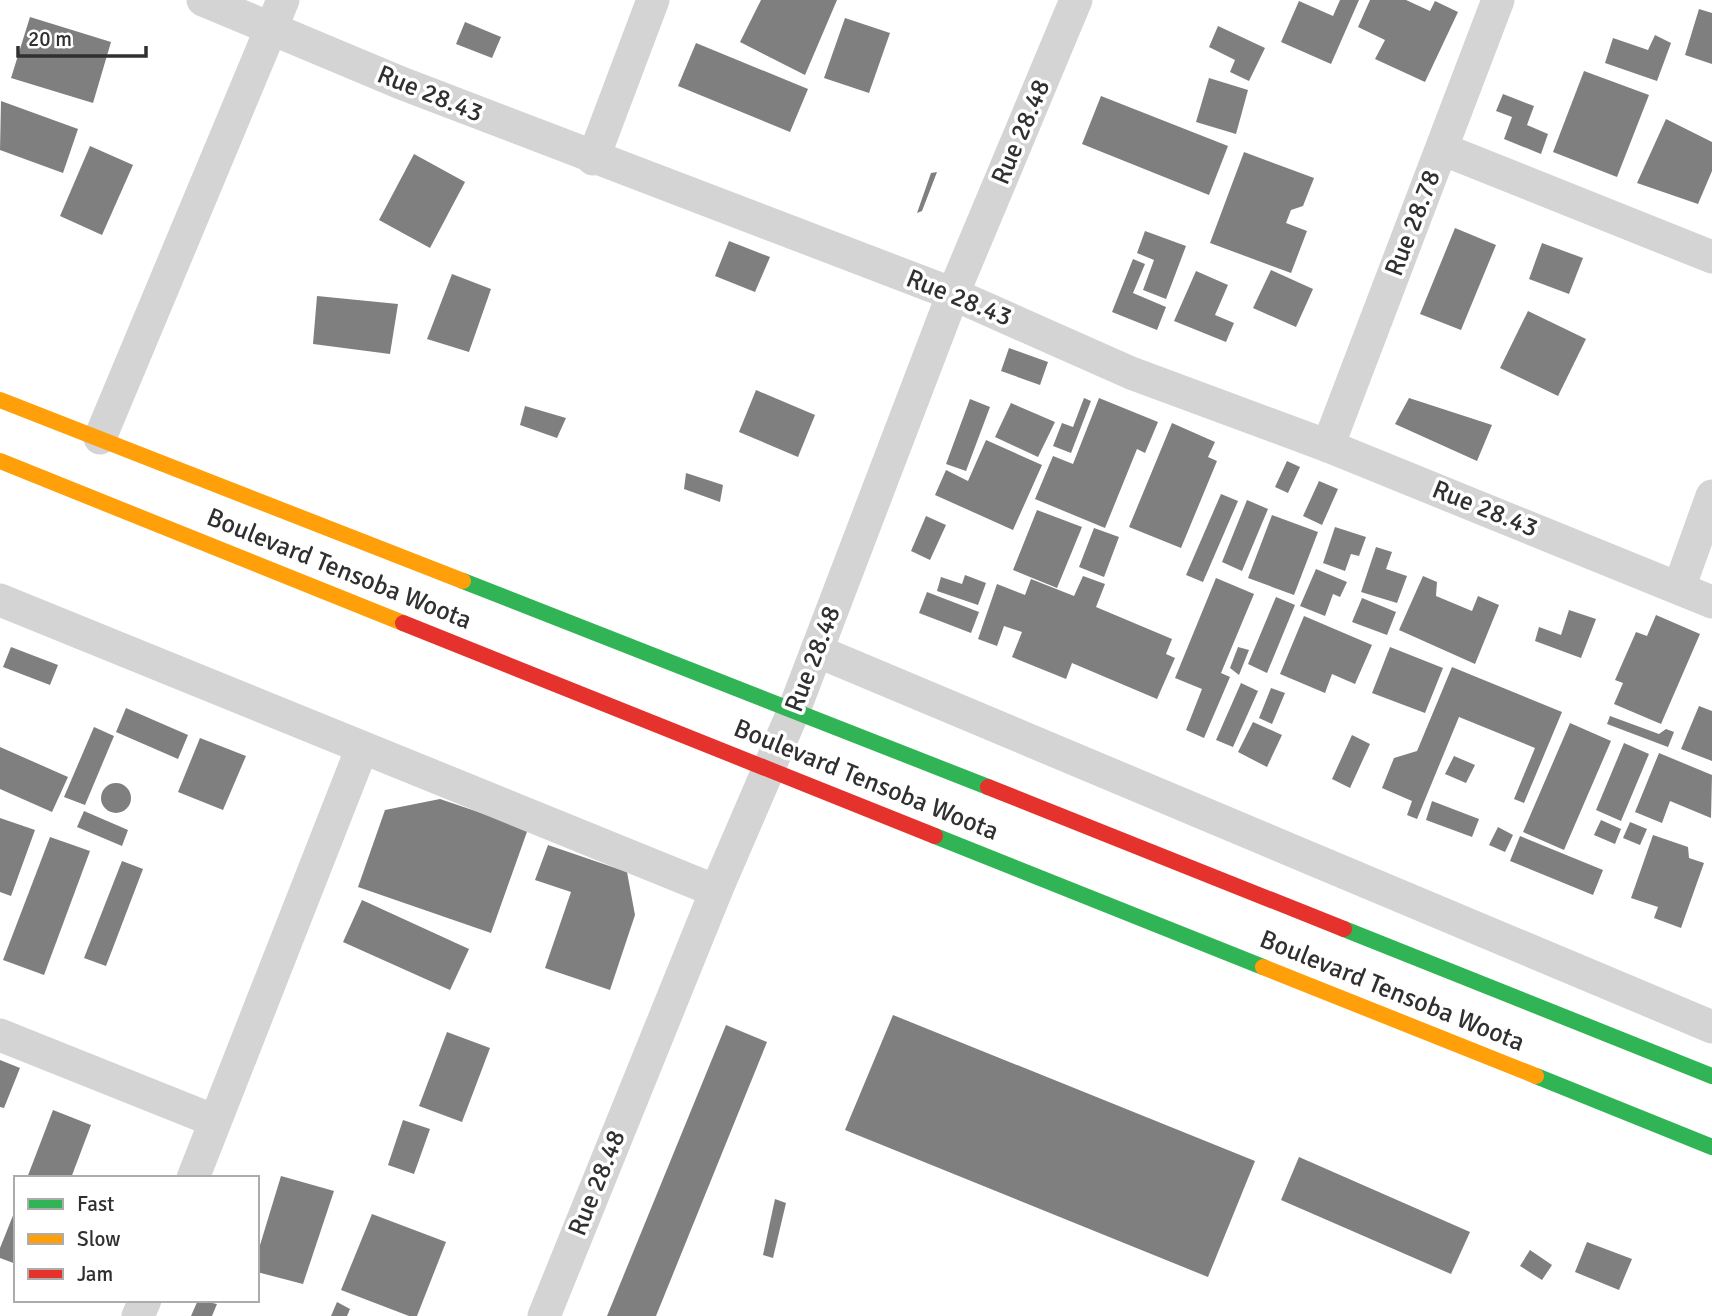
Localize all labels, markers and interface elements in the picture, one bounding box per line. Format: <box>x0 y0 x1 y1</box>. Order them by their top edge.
scale bar <box>18 14 145 58</box>
text: 20 m <box>28 26 72 52</box>
street label: Rue 28.43 <box>373 58 487 130</box>
street label: Rue 28.48 <box>985 75 1057 189</box>
street label: Rue 28.78 <box>1378 165 1448 281</box>
street label: Rue 28.43 <box>902 262 1016 334</box>
street label: Rue 28.43 <box>1428 473 1542 545</box>
street label: Boulevard Tensoba Woota <box>202 501 476 637</box>
street label: Rue 28.48 <box>778 601 848 717</box>
street label: Boulevard Tensoba Woota <box>729 712 1003 848</box>
street label: Boulevard Tensoba Woota <box>1255 923 1529 1059</box>
street label: Rue 28.48 <box>561 1126 633 1240</box>
legend <box>14 1176 259 1302</box>
text: Fast <box>77 1191 114 1217</box>
text: Slow <box>77 1226 121 1252</box>
text: Jam <box>77 1261 113 1287</box>

